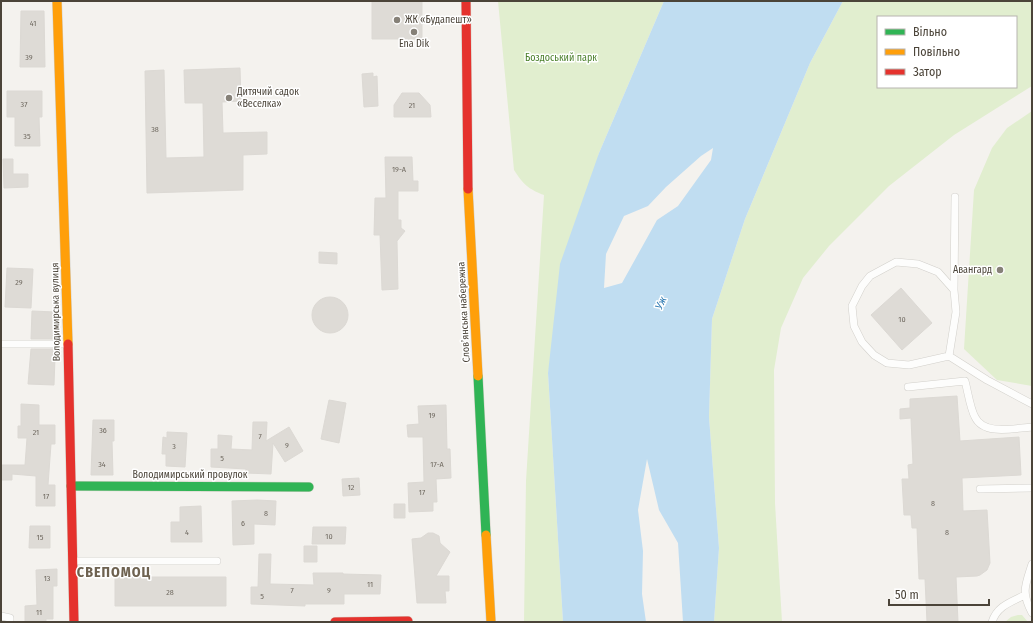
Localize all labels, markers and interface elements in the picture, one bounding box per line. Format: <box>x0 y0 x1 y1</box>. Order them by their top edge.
place label: ЖК «Будапешт» <box>405 14 472 26</box>
marker: ЖК «Будапешт» <box>392 15 402 25</box>
legend <box>877 16 1017 88</box>
house number: 41 <box>30 19 36 28</box>
text: Вільно <box>913 25 947 39</box>
marker: Ena Dik <box>409 27 419 37</box>
place label: Ena Dik <box>399 38 429 50</box>
text: Повільно <box>913 45 960 59</box>
park label: Боздоський парк <box>525 52 597 64</box>
house number: 39 <box>25 53 33 62</box>
text: Затор <box>913 65 942 79</box>
place label: Дитячий садок «Веселка» <box>236 86 299 110</box>
marker: Дитячий садок «Веселка» <box>224 93 234 103</box>
house number: 37 <box>21 100 28 109</box>
house number: 21 <box>409 101 415 110</box>
house number: 38 <box>151 125 159 134</box>
house number: 35 <box>23 132 31 141</box>
house number: 19-А <box>392 165 407 174</box>
street label: Словʼянська набережна <box>455 261 473 363</box>
street label: Володимирська вулиця <box>49 262 63 362</box>
place label: Авангард <box>953 264 992 276</box>
marker: Авангард <box>995 265 1005 275</box>
house number: 29 <box>15 278 23 287</box>
water label: Уж <box>652 294 670 311</box>
house number: 10 <box>898 315 906 324</box>
house number: 19 <box>428 411 436 420</box>
house number: 36 <box>99 426 107 435</box>
house number: 21 <box>33 428 39 437</box>
house number: 7 <box>258 432 262 441</box>
house number: 9 <box>285 441 289 450</box>
house number: 3 <box>172 442 176 451</box>
house number: 5 <box>220 454 224 463</box>
house number: 34 <box>98 460 106 469</box>
house number: 17-А <box>430 460 445 469</box>
street label: Володимирський провулок <box>132 469 248 481</box>
house number: 12 <box>348 483 355 492</box>
house number: 17 <box>419 488 426 497</box>
house number: 17 <box>43 492 50 501</box>
house number: 8 <box>931 499 935 508</box>
house number: 8 <box>264 509 268 518</box>
house number: 6 <box>241 519 245 528</box>
house number: 4 <box>185 528 189 537</box>
house number: 8 <box>945 528 949 537</box>
house number: 10 <box>325 532 333 541</box>
house number: 15 <box>37 533 44 542</box>
district label: СВЕПОМОЦ <box>77 564 151 581</box>
house number: 13 <box>44 574 51 583</box>
house number: 11 <box>367 580 373 589</box>
scale bar <box>889 581 989 607</box>
house number: 7 <box>290 586 294 595</box>
house number: 9 <box>327 586 331 595</box>
house number: 28 <box>166 588 174 597</box>
text: 50 m <box>895 588 919 602</box>
house number: 5 <box>260 592 264 601</box>
house number: 11 <box>36 608 42 617</box>

